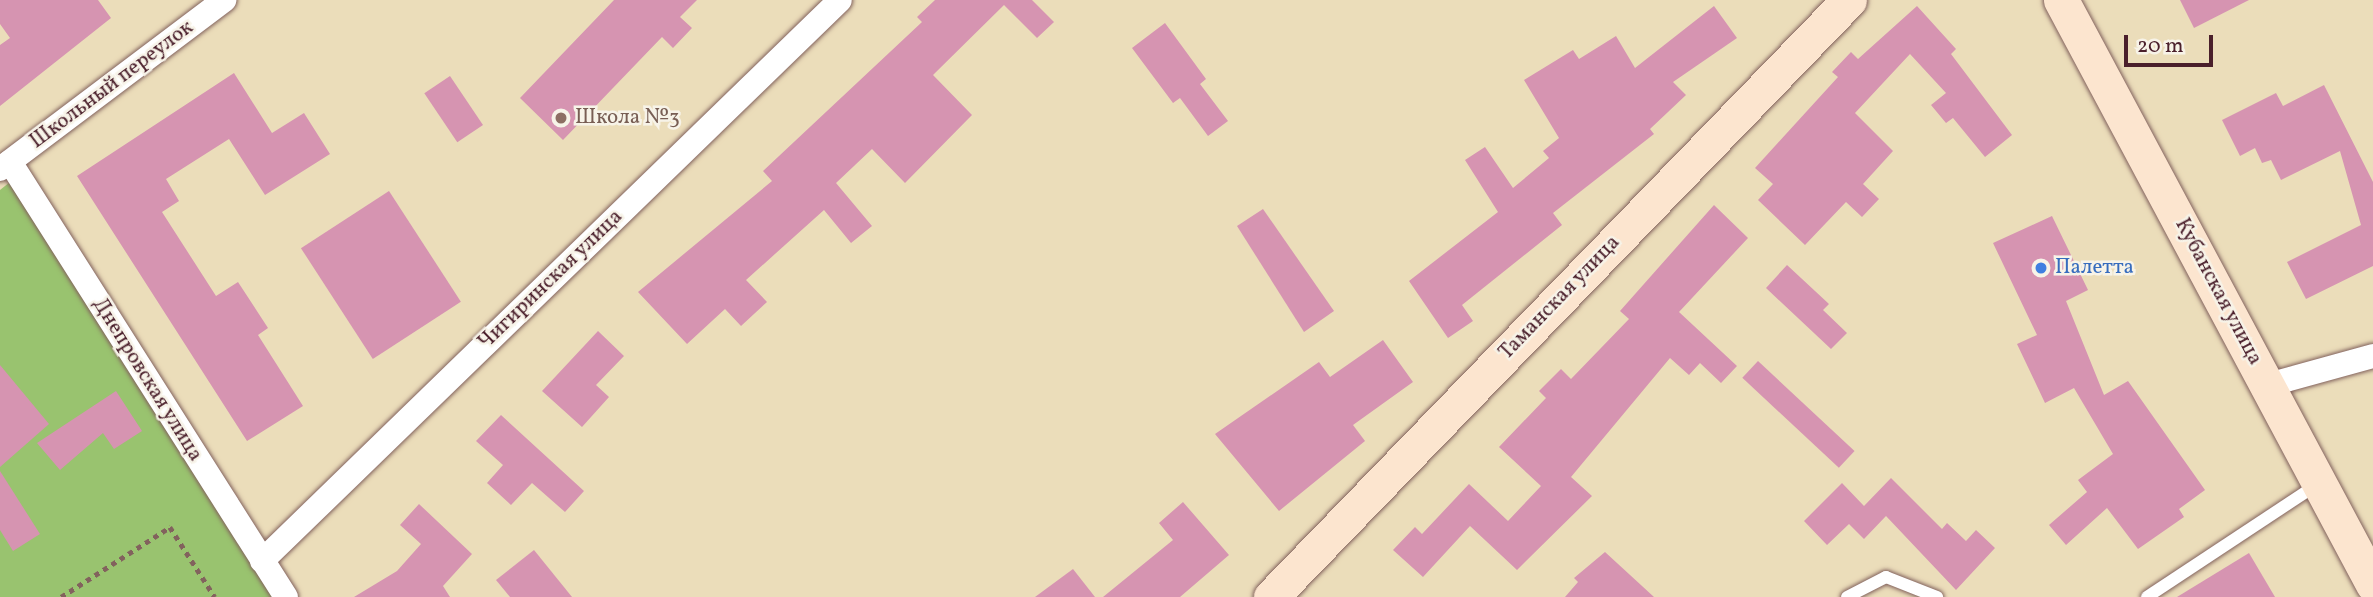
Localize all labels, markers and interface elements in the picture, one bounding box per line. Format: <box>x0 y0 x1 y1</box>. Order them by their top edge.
street label: Школьный переулок <box>25 15 199 155</box>
scale bar <box>2128 21 2217 65</box>
text: 20 m <box>2137 32 2183 61</box>
place label: Школа №3 <box>575 105 680 131</box>
marker: Школа №3 <box>553 110 569 126</box>
street label: Чигиринская улица <box>473 204 629 356</box>
street label: Кубанская улица <box>2169 214 2267 370</box>
street label: Таманская улица <box>1494 230 1626 366</box>
place label: Палетта <box>2055 255 2134 281</box>
marker: Палетта <box>2033 260 2049 276</box>
street label: Днепровская улица <box>86 293 208 467</box>

